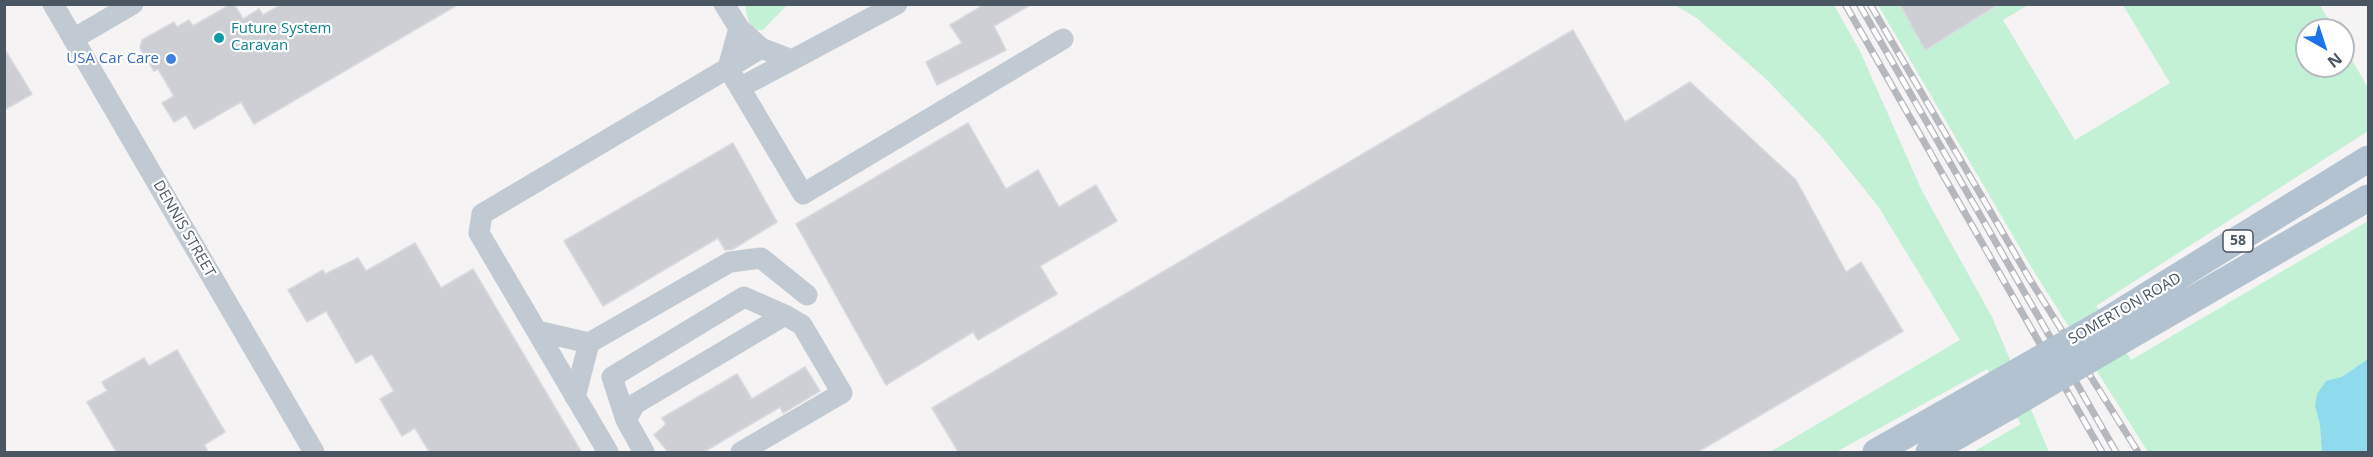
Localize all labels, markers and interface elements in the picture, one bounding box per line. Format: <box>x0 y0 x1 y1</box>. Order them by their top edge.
north arrow <box>2295 18 2355 78</box>
place label: Future System Caravan <box>231 20 331 55</box>
marker: Future System Caravan <box>212 31 226 45</box>
text: N <box>2323 48 2347 73</box>
place label: USA Car Care <box>66 50 159 68</box>
marker: USA Car Care <box>164 52 178 66</box>
street label: DENNIS STREET <box>149 177 219 281</box>
road number: 58 <box>2223 230 2253 252</box>
street label: SOMERTON ROAD <box>2065 269 2185 349</box>

